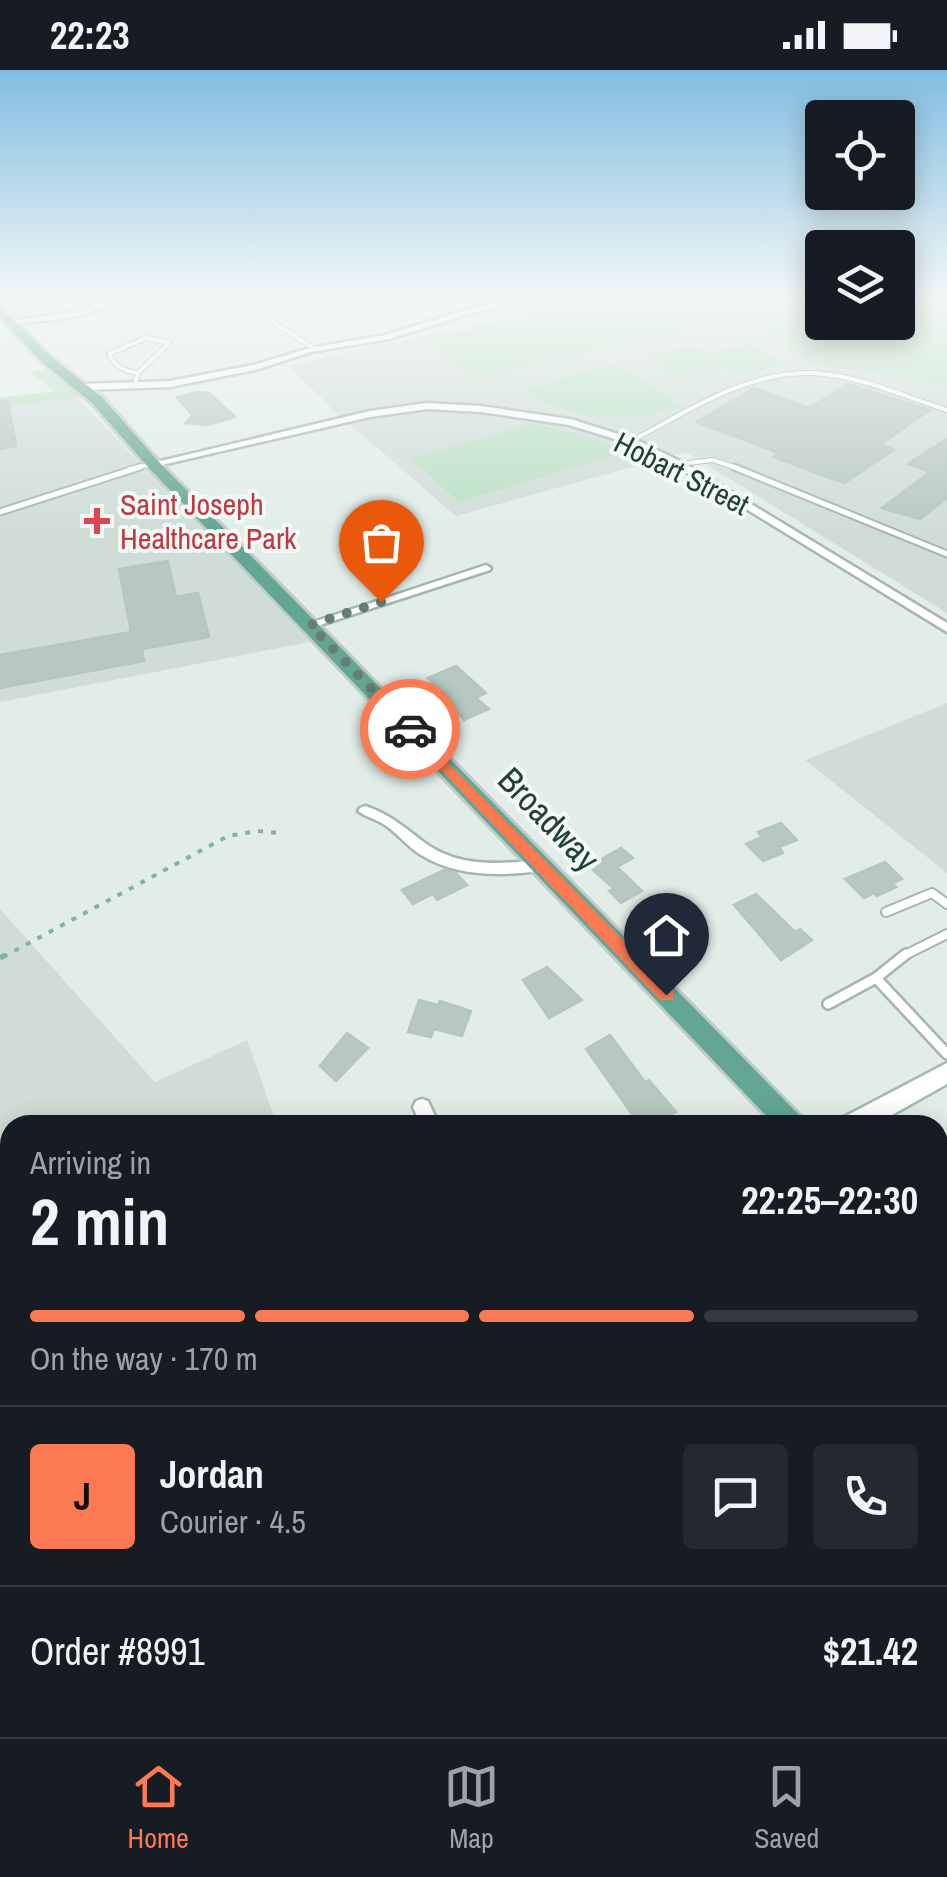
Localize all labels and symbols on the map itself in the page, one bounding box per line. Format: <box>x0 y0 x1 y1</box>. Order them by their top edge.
street label: Hobart Street <box>608 422 756 524</box>
place label: Saint Joseph Healthcare Park <box>120 484 297 558</box>
pin <box>339 500 424 603</box>
marker: Saint Joseph Healthcare Park <box>84 508 110 534</box>
courier <box>360 679 460 779</box>
street label: Broadway <box>488 757 611 882</box>
pin <box>624 893 709 996</box>

